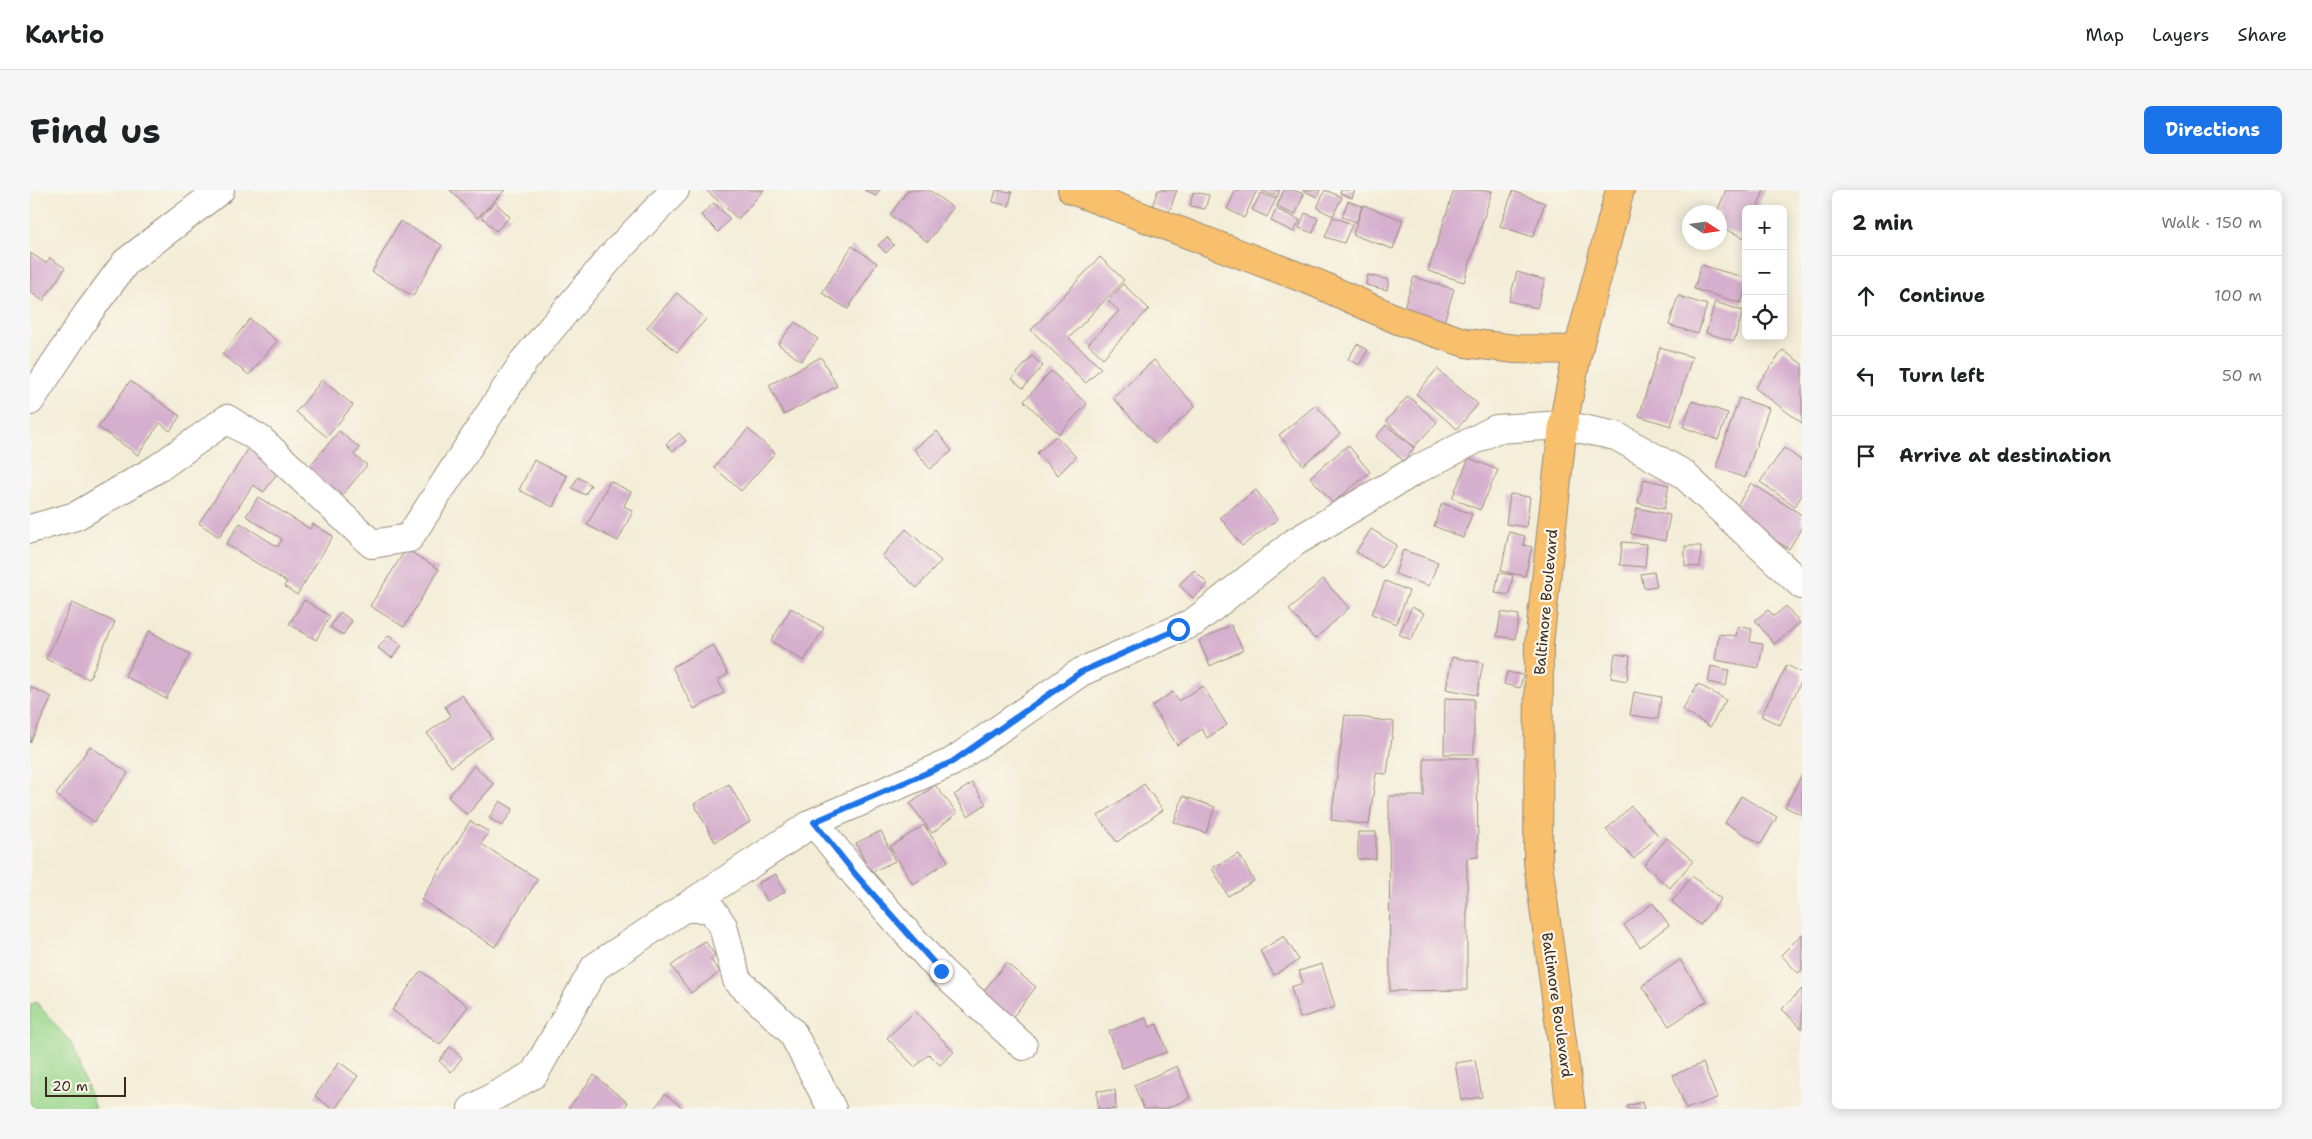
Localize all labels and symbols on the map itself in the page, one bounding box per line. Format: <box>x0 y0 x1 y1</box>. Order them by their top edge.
north arrow <box>1682 205 1727 250</box>
street label: Baltimore Boulevard <box>1530 528 1562 676</box>
route start <box>1167 618 1190 641</box>
street label: Baltimore Boulevard <box>1537 931 1577 1079</box>
route end <box>930 960 953 983</box>
scale bar <box>45 1074 126 1097</box>

